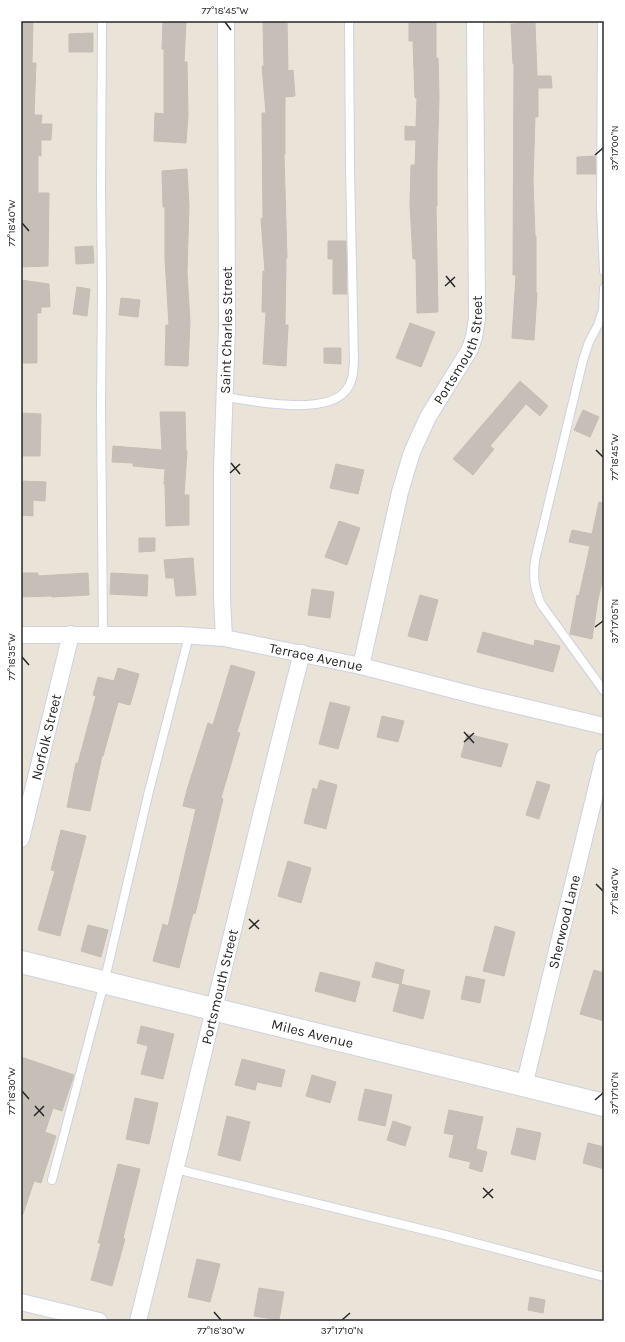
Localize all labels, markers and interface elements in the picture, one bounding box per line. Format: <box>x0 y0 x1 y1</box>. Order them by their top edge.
text: 77°18'45"W <box>202 5 248 17</box>
text: 37°17'00"N <box>609 125 621 171</box>
text: 77°18'40"W <box>6 199 18 247</box>
street label: Saint Charles Street <box>217 266 236 394</box>
street label: Portsmouth Street <box>430 295 486 408</box>
text: 77°18'45"W <box>609 434 621 480</box>
text: 37°17'05"N <box>609 599 621 643</box>
text: 77°18'35"W <box>6 633 18 681</box>
street label: Terrace Avenue <box>268 639 364 675</box>
street label: Norfolk Street <box>28 692 65 782</box>
text: 77°18'40"W <box>609 867 621 915</box>
street label: Sherwood Lane <box>545 873 584 971</box>
street label: Portsmouth Street <box>198 928 242 1046</box>
street label: Miles Avenue <box>269 1016 355 1052</box>
text: 77°18'30"W <box>6 1067 18 1115</box>
text: 37°17'10"N <box>609 1072 621 1114</box>
text: 77°18'30"W <box>197 1325 245 1337</box>
text: 37°17'10"N <box>321 1325 363 1337</box>

